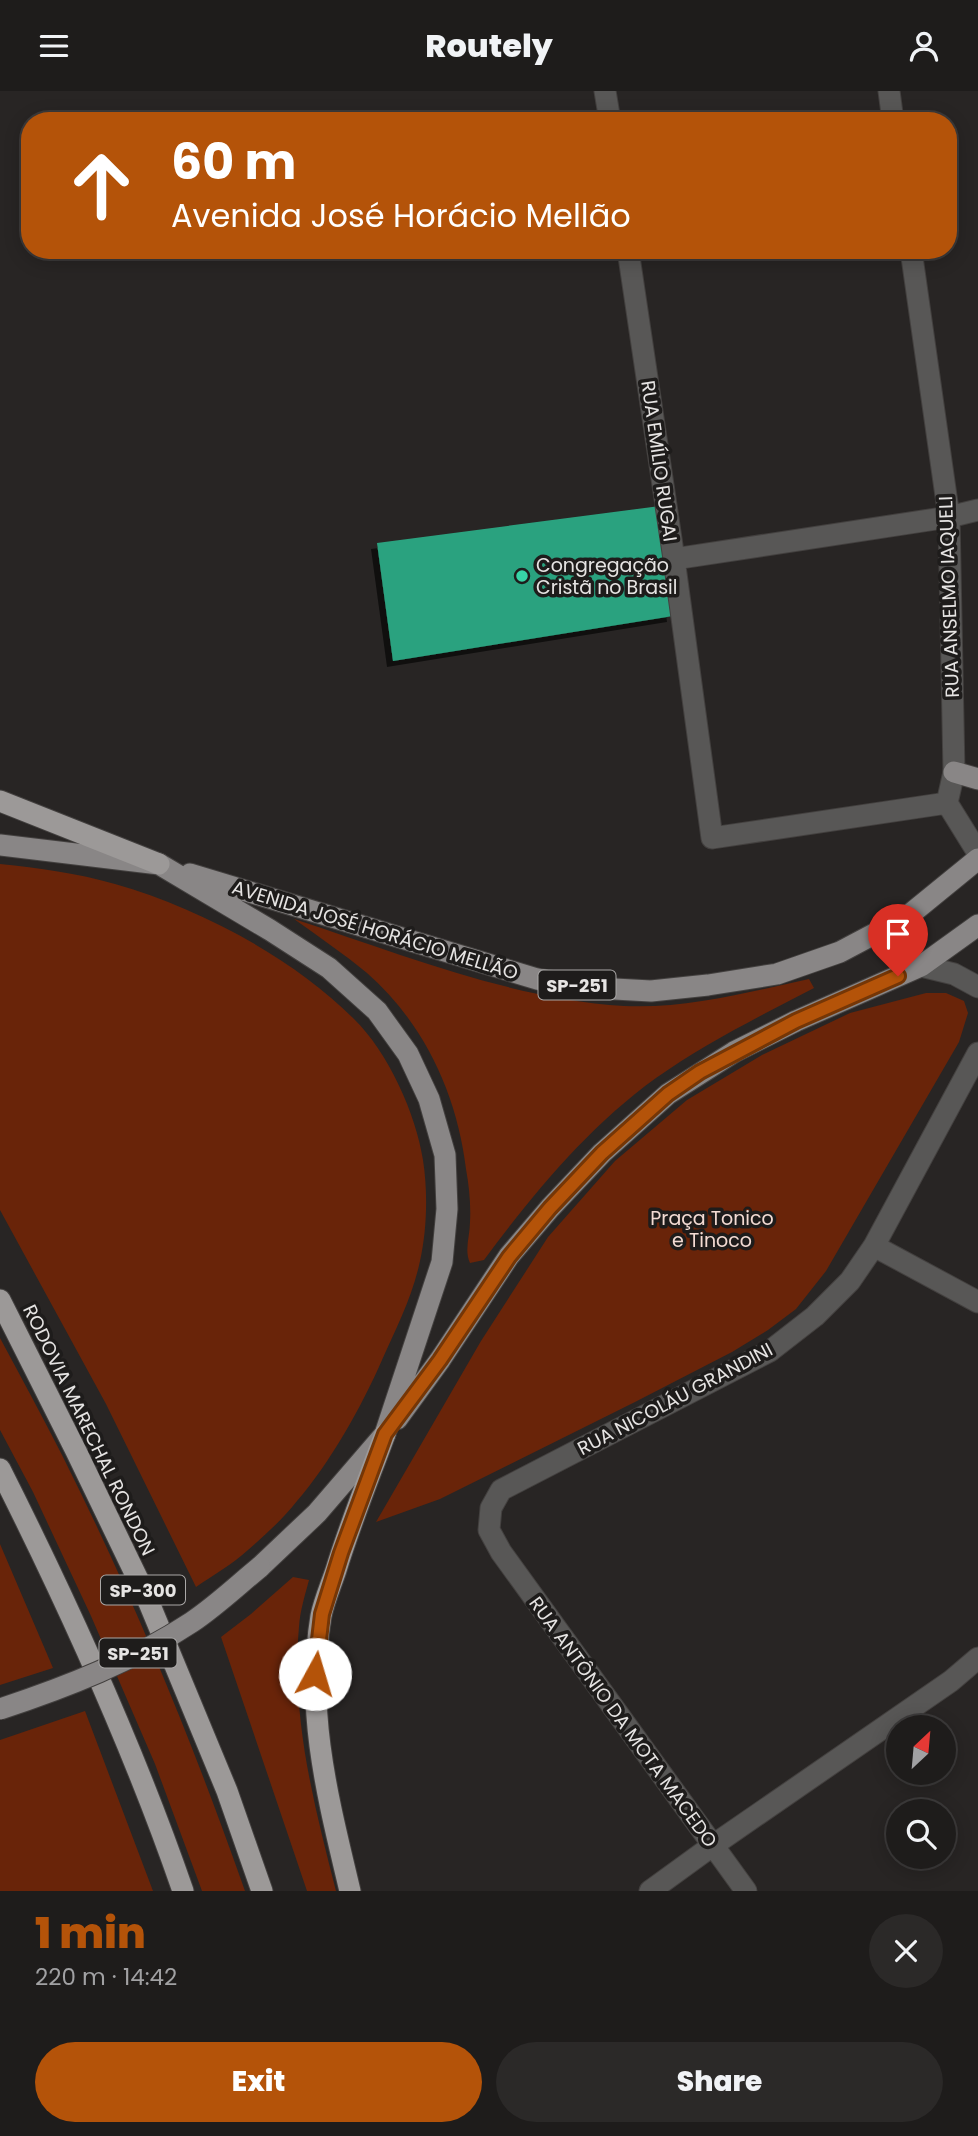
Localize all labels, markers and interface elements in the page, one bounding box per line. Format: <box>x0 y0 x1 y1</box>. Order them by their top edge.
text: Routely <box>425 23 553 68</box>
icon: menu <box>35 27 73 65</box>
icon: person <box>905 27 943 65</box>
text: 60 m <box>171 128 296 196</box>
icon: ahead <box>56 140 147 231</box>
text: Avenida José Horácio Mellão <box>171 193 631 238</box>
street label: RUA EMÍLIO RUGAI <box>634 379 684 543</box>
street label: RUA ANSELMO IAQUELI <box>932 496 966 698</box>
place label: Congregação Cristã no Brasil <box>536 552 677 601</box>
marker: Congregação Cristã no Brasil <box>514 568 530 584</box>
street label: AVENIDA JOSÉ HORÁCIO MELLÃO <box>229 874 521 986</box>
pin <box>868 904 928 976</box>
icon: arrive <box>879 915 917 953</box>
road number: SP-251 <box>538 971 616 999</box>
park label: Praça Tonico e Tinoco <box>650 1205 774 1254</box>
street label: RODOVIA MARECHAL RONDON <box>16 1300 162 1560</box>
street label: RUA NICOLÁU GRANDINI <box>573 1336 777 1462</box>
road number: SP-300 <box>101 1575 185 1605</box>
street label: RUA ANTÔNIO DA MOTA MACEDO <box>523 1591 723 1853</box>
position arrow <box>278 1637 352 1711</box>
road number: SP-251 <box>100 1639 176 1667</box>
north arrow <box>886 1715 956 1785</box>
map controls <box>886 1715 956 1869</box>
button: search <box>886 1799 956 1869</box>
text: 1 min <box>35 1904 146 1963</box>
button: close <box>869 1914 943 1988</box>
text: 220 m · 14:42 <box>35 1961 177 1993</box>
button: Exit <box>35 2042 482 2122</box>
button: Share <box>496 2042 943 2122</box>

